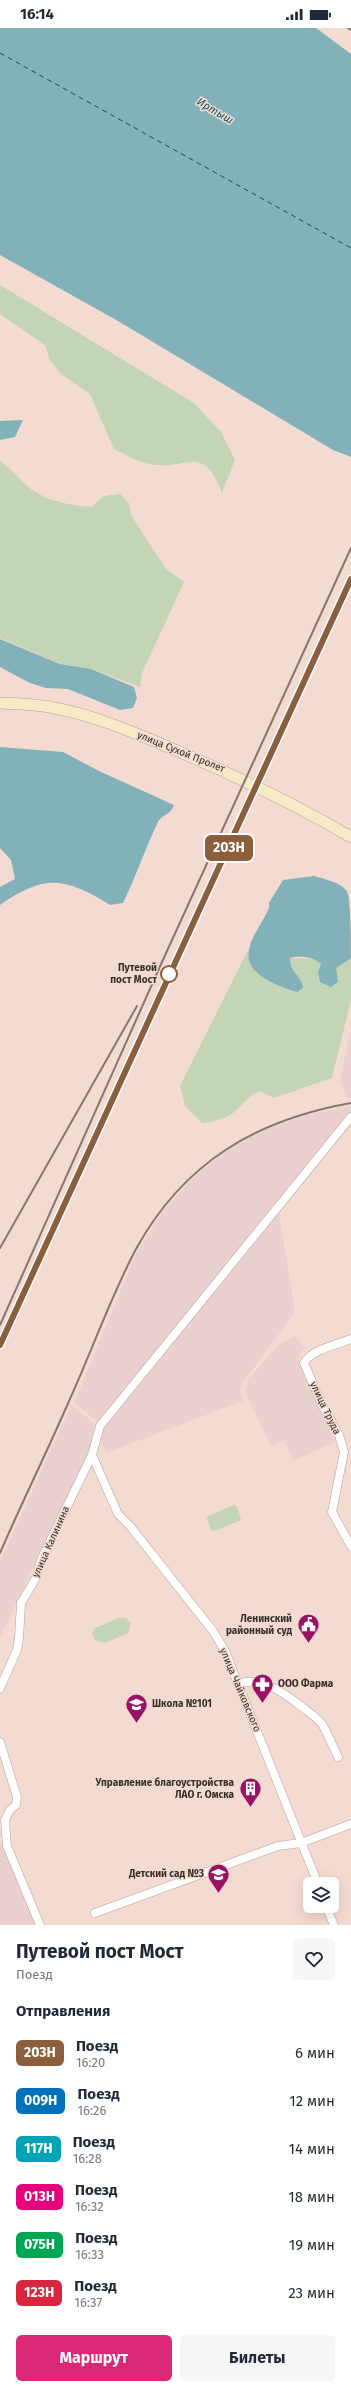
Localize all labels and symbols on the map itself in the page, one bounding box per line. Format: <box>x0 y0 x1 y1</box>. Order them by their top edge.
water label: Иртыш <box>194 95 236 127</box>
street label: улица Сухой Пролет <box>135 729 227 775</box>
line badge: 203Н <box>201 835 257 861</box>
place label: Путевой пост Мост <box>110 962 157 986</box>
marker: Путевой пост Мост <box>160 965 178 983</box>
street label: улица Труда <box>307 1380 343 1436</box>
street label: улица Калинина <box>30 1504 72 1580</box>
public building icon: Ленинский районный суд <box>295 1612 321 1645</box>
place label: Ленинский районный суд <box>226 1613 292 1637</box>
street label: улица Чайковского <box>217 1646 263 1734</box>
pharmacy icon: ООО Фарма <box>250 1671 276 1704</box>
place label: ООО Фарма <box>278 1678 334 1690</box>
school or university icon: Школа №101 <box>123 1691 149 1724</box>
place label: Школа №101 <box>152 1698 212 1710</box>
building icon: Управление благоустройства ЛАО г. Омска <box>237 1776 263 1809</box>
place label: Управление благоустройства ЛАО г. Омска <box>95 1777 235 1801</box>
school or university icon: Детский сад №3 <box>206 1861 232 1894</box>
place label: Детский сад №3 <box>128 1868 204 1880</box>

